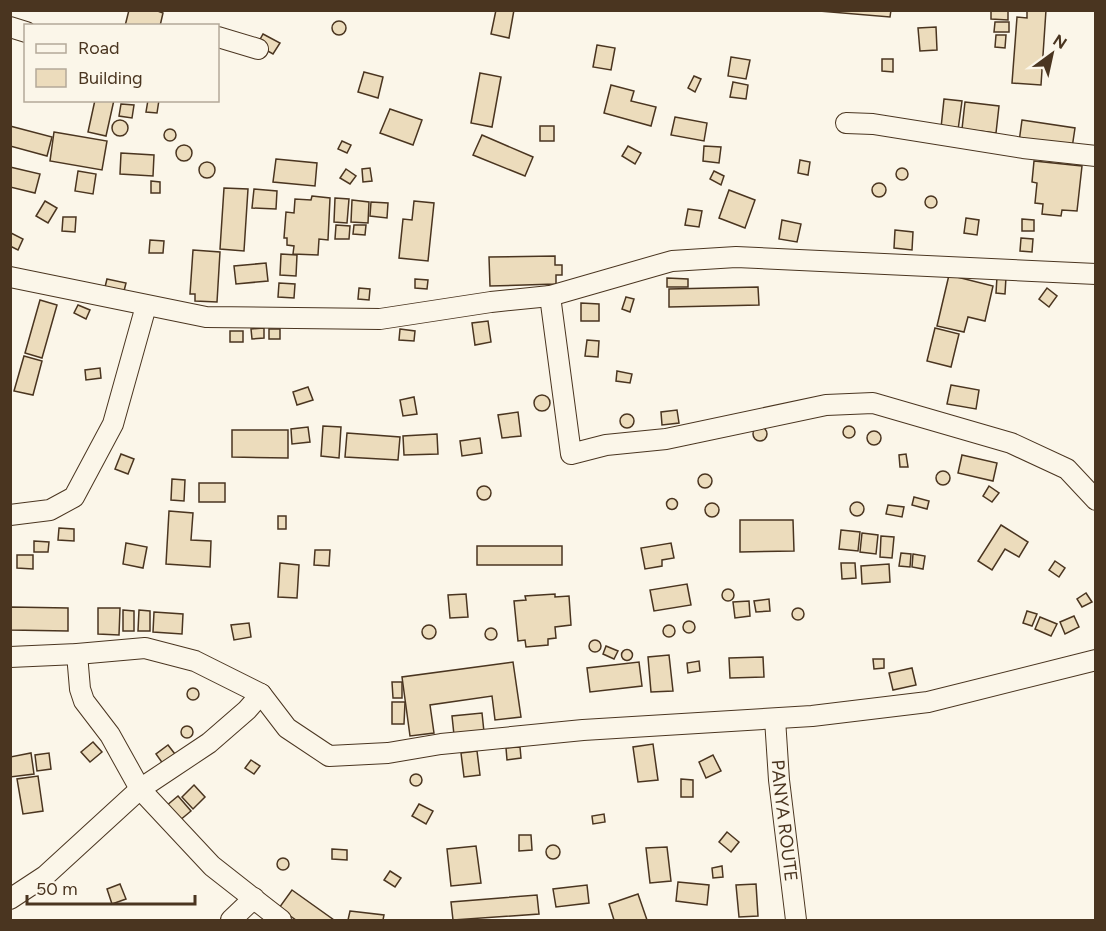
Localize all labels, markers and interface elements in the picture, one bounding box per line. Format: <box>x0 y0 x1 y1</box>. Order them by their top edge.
legend <box>24 24 219 102</box>
north arrow <box>1022 24 1082 84</box>
text: N <box>1050 31 1070 53</box>
text: Road <box>78 37 119 59</box>
text: Building <box>78 67 143 89</box>
street label: PANYA ROUTE <box>767 759 802 883</box>
scale bar <box>27 868 195 906</box>
text: 50 m <box>36 878 78 900</box>

